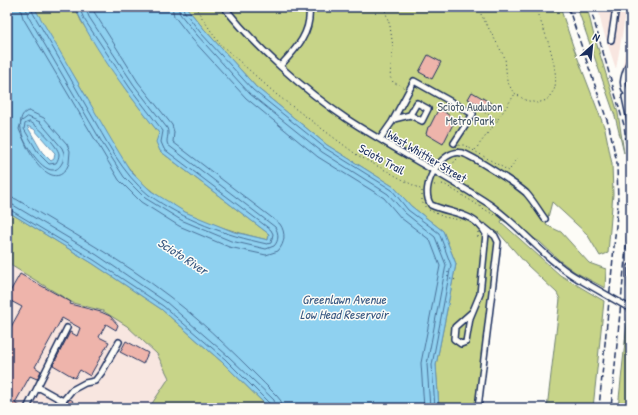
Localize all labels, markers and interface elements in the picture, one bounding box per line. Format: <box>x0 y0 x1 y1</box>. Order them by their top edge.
north arrow <box>572 26 612 66</box>
text: N <box>591 30 602 45</box>
park label: Scioto Audubon Metro Park <box>438 98 502 129</box>
street label: West Whittier Street <box>384 126 471 187</box>
street label: Scioto Trail <box>356 139 409 179</box>
water label: Scioto River <box>155 233 213 280</box>
water label: Greenlawn Avenue Low Head Reservoir <box>300 290 390 323</box>

